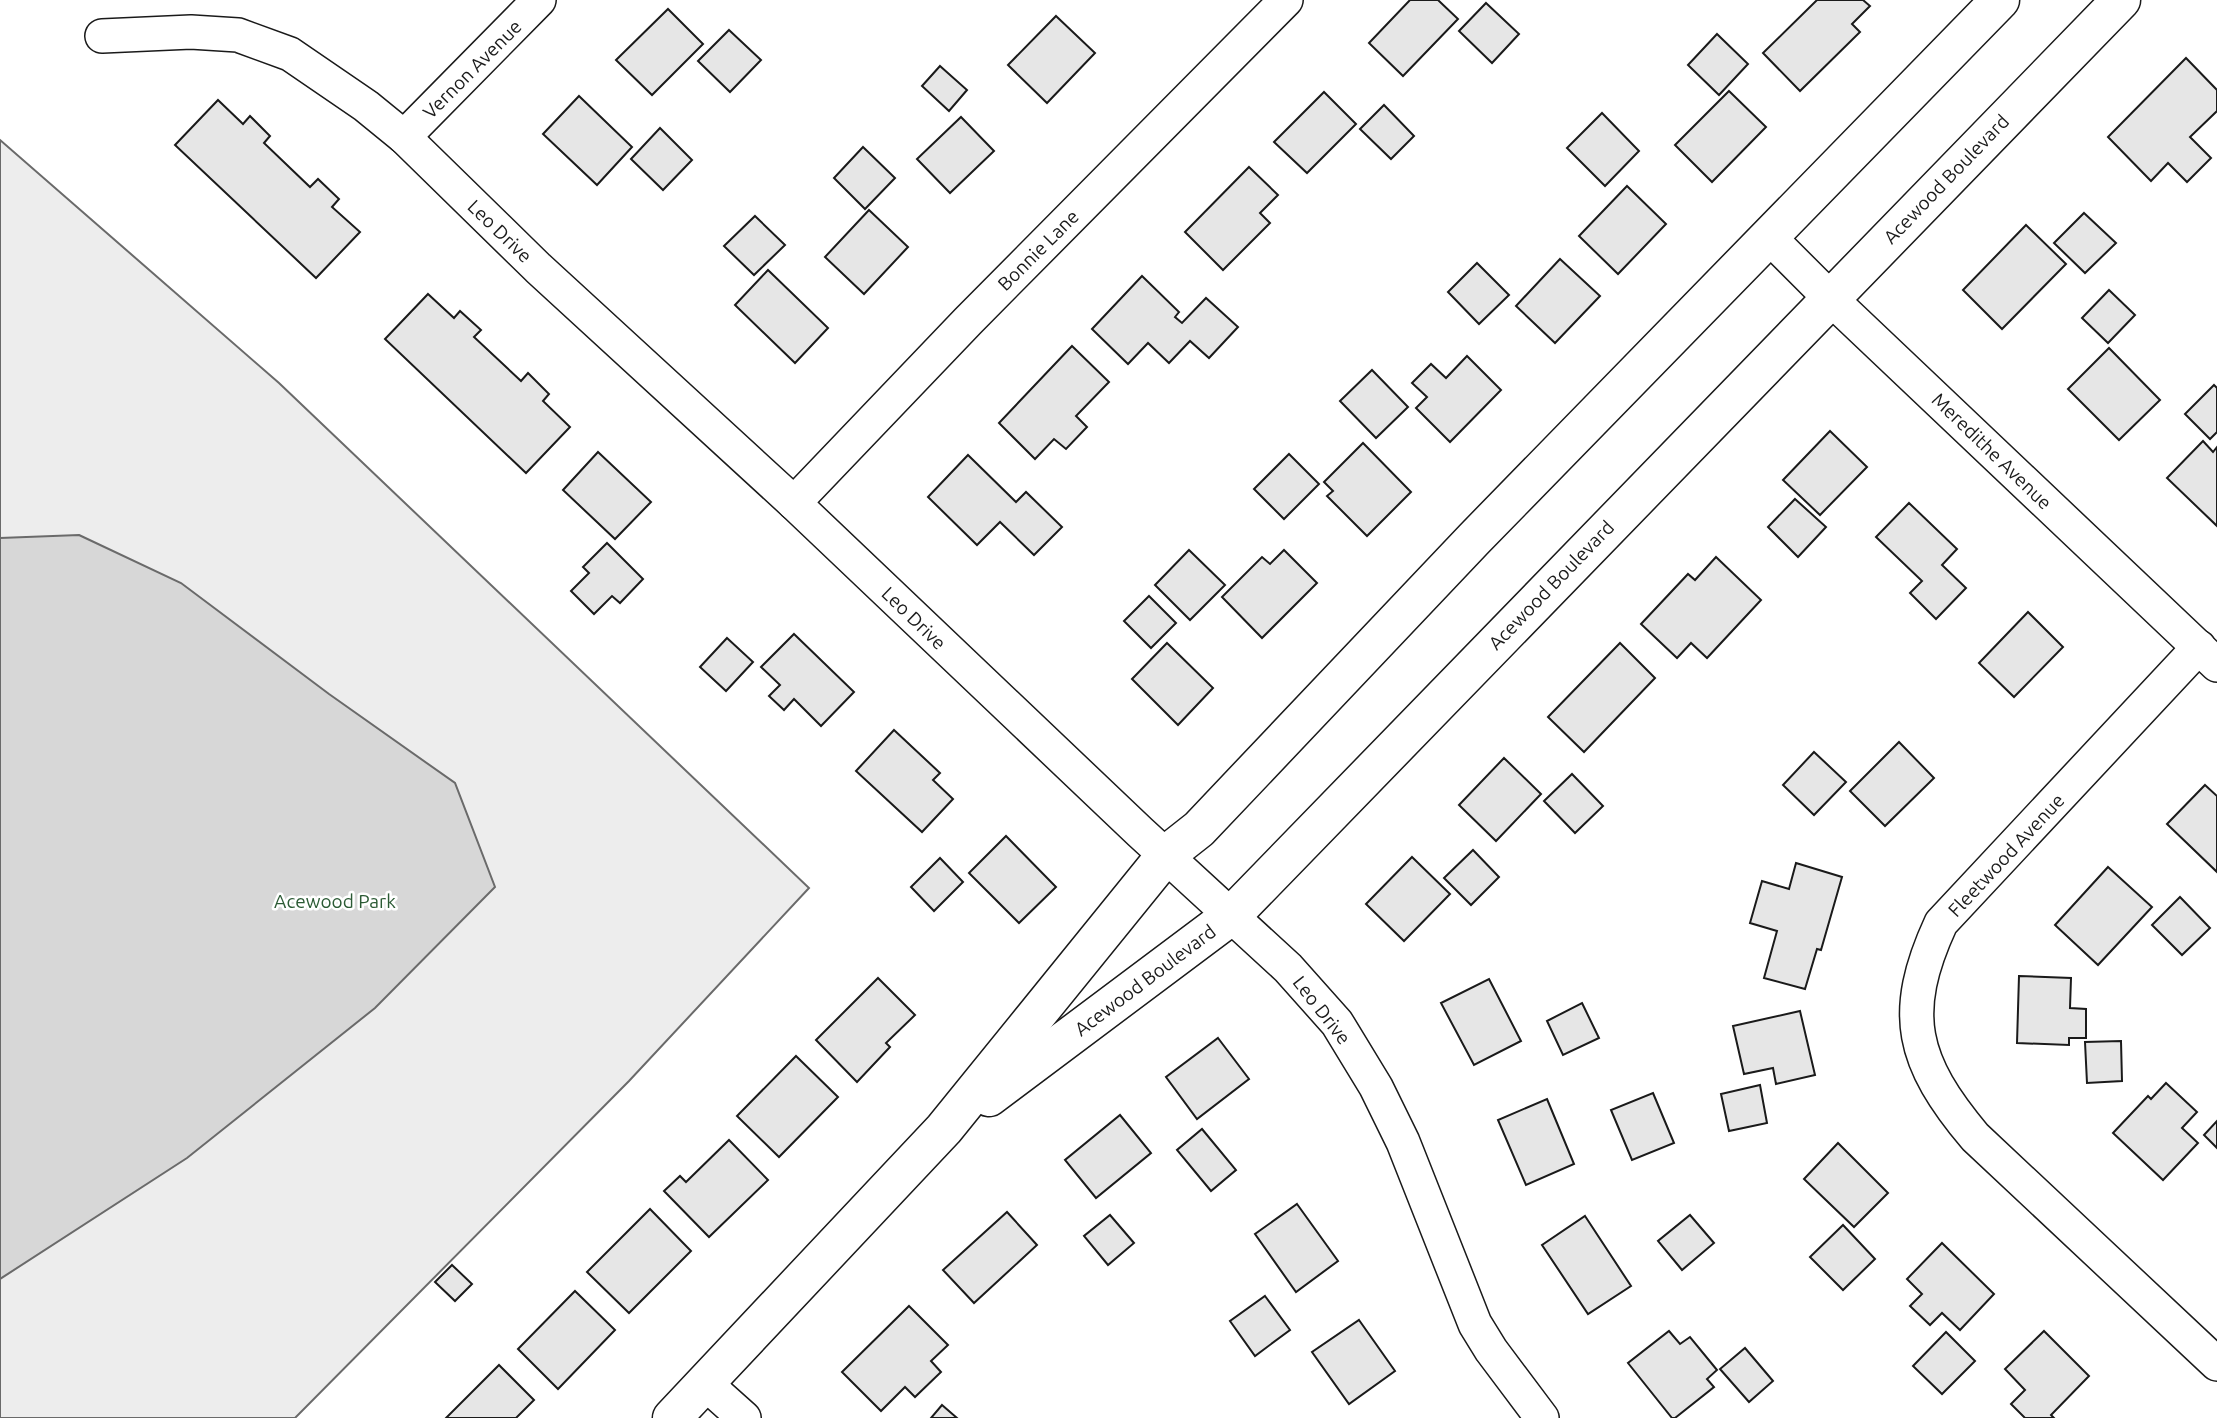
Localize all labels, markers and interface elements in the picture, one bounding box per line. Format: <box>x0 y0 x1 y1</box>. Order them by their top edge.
street label: Vernon Avenue <box>418 15 526 123</box>
street label: Acewood Boulevard <box>1879 110 2013 248</box>
street label: Leo Drive <box>463 195 537 267</box>
street label: Bonnie Lane <box>993 205 1083 295</box>
street label: Meredithe Avenue <box>1928 388 2056 514</box>
street label: Acewood Boulevard <box>1484 516 1618 654</box>
street label: Leo Drive <box>877 582 951 654</box>
street label: Fleetwood Avenue <box>1943 789 2069 921</box>
park label: Acewood Park <box>274 890 396 912</box>
street label: Acewood Boulevard <box>1070 920 1220 1040</box>
street label: Leo Drive <box>1289 971 1355 1049</box>

